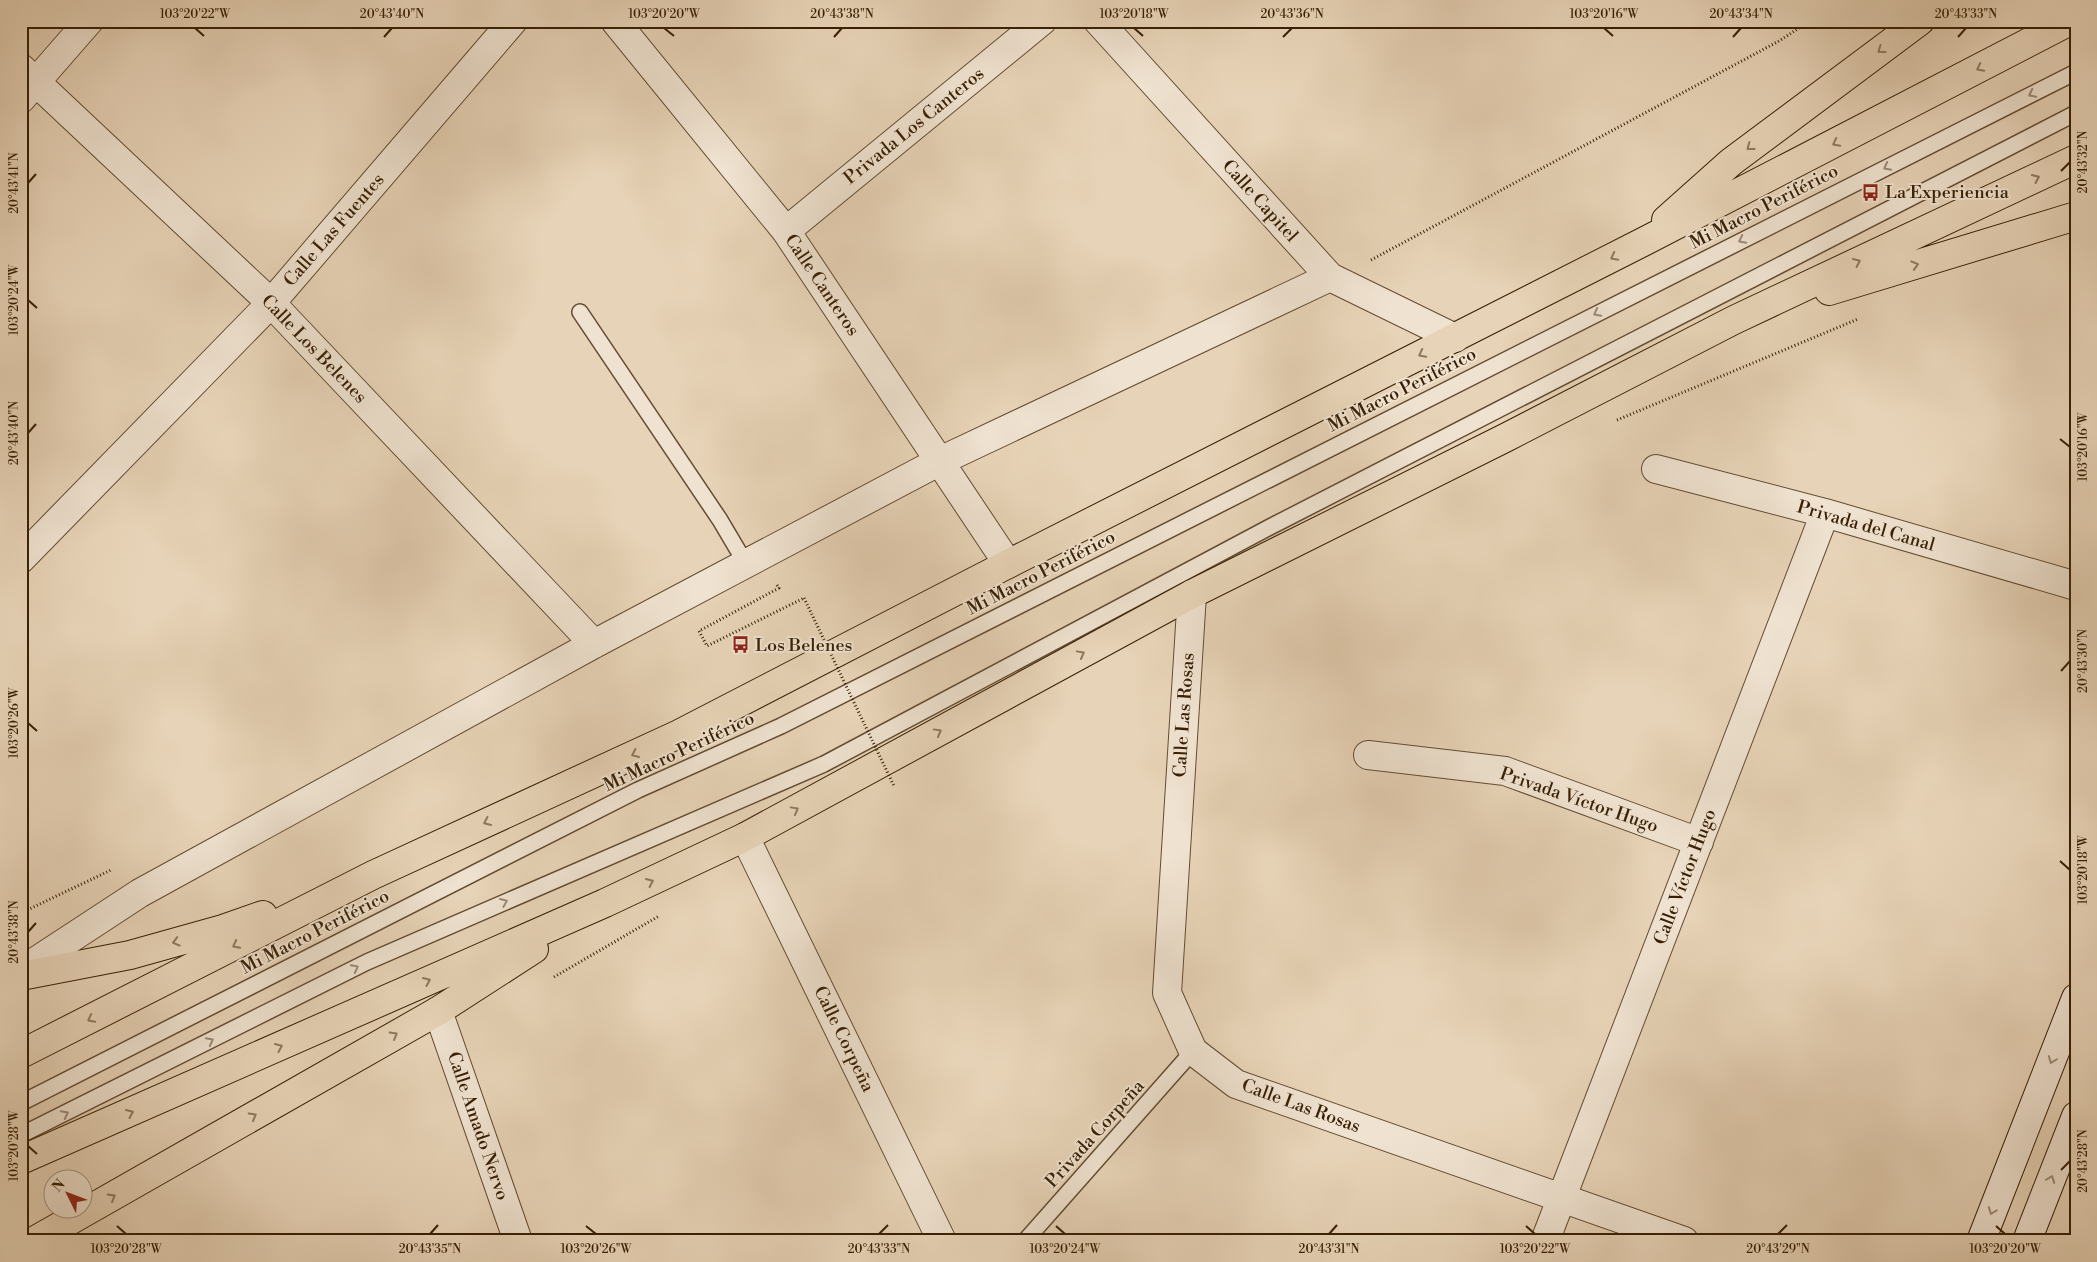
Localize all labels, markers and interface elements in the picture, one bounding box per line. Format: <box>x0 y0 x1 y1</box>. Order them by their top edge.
text: 103°20'22"W <box>160 7 231 22</box>
text: 20°43'40"N <box>360 7 424 22</box>
text: 103°20'20"W <box>628 7 701 22</box>
text: 20°43'38"N <box>810 7 874 22</box>
text: 103°20'18"W <box>1099 7 1170 22</box>
text: 20°43'36"N <box>1260 7 1324 22</box>
text: 103°20'16"W <box>1570 7 1640 22</box>
text: 20°43'34"N <box>1709 7 1773 22</box>
text: 20°43'33"N <box>1935 7 1997 22</box>
one-way arrow <box>1877 44 1887 53</box>
street label: Privada Los Canteros <box>839 62 989 190</box>
one-way arrow <box>1976 62 1985 72</box>
one-way arrow <box>2028 88 2037 98</box>
text: 20°43'32"N <box>2076 131 2091 193</box>
one-way arrow <box>1832 136 1841 146</box>
one-way arrow <box>1746 141 1756 150</box>
text: 20°43'41"N <box>7 152 22 214</box>
street label: Calle Capitel <box>1217 155 1304 248</box>
street label: Mi Macro Periférico <box>1686 160 1842 254</box>
one-way arrow <box>1883 161 1892 171</box>
street label: Calle Las Fuentes <box>279 169 390 291</box>
one-way arrow <box>2031 173 2040 184</box>
place label: La Experiencia <box>1885 181 2010 204</box>
bus stop icon: La Experiencia <box>1861 182 1881 202</box>
street label: Calle Canteros <box>779 230 865 340</box>
one-way arrow <box>1738 234 1747 244</box>
one-way arrow <box>1610 251 1619 261</box>
one-way arrow <box>1852 258 1861 268</box>
one-way arrow <box>1910 260 1918 270</box>
text: 103°20'24"W <box>7 263 22 335</box>
street label: Calle Los Belenes <box>256 290 372 408</box>
one-way arrow <box>1593 307 1602 317</box>
street label: Mi Macro Periférico <box>1324 343 1480 437</box>
one-way arrow <box>1418 348 1427 358</box>
text: 20°43'40"N <box>7 401 22 465</box>
text: 103°20'16"W <box>2076 411 2091 481</box>
street label: Privada del Canal <box>1794 495 1938 557</box>
street label: Mi Macro Periférico <box>963 526 1119 620</box>
text: 20°43'30"N <box>2076 629 2091 693</box>
place label: Los Belenes <box>755 634 853 657</box>
bus stop icon: Los Belenes <box>731 635 751 655</box>
one-way arrow <box>1075 651 1084 661</box>
street label: Calle Las Rosas <box>1168 652 1200 778</box>
text: 103°20'26"W <box>7 686 22 758</box>
street label: Mi Macro Periférico <box>600 707 758 797</box>
one-way arrow <box>933 728 942 738</box>
one-way arrow <box>631 748 640 758</box>
street label: Privada Víctor Hugo <box>1497 762 1661 838</box>
one-way arrow <box>790 806 799 816</box>
street label: Calle Víctor Hugo <box>1649 806 1721 948</box>
one-way arrow <box>483 816 492 827</box>
text: 103°20'18"W <box>2076 834 2091 905</box>
one-way arrow <box>644 878 653 888</box>
street label: Mi Macro Periférico <box>237 885 393 979</box>
one-way arrow <box>499 898 508 909</box>
text: 20°43'38"N <box>7 900 22 964</box>
one-way arrow <box>173 937 181 947</box>
one-way arrow <box>232 939 241 949</box>
one-way arrow <box>350 964 359 974</box>
one-way arrow <box>422 977 431 988</box>
street label: Calle Corpeña <box>808 982 880 1097</box>
one-way arrow <box>87 1013 96 1023</box>
one-way arrow <box>389 1032 398 1042</box>
one-way arrow <box>205 1037 214 1047</box>
one-way arrow <box>274 1042 283 1053</box>
street label: Calle Amado Nervo <box>442 1049 514 1203</box>
one-way arrow <box>2047 1055 2058 1064</box>
street label: Calle Las Rosas <box>1238 1074 1364 1138</box>
street label: Privada Corpeña <box>1040 1075 1150 1193</box>
one-way arrow <box>125 1108 134 1119</box>
text: 103°20'28"W <box>7 1109 22 1182</box>
one-way arrow <box>60 1109 69 1120</box>
one-way arrow <box>248 1112 257 1122</box>
text: 20°43'28"N <box>2076 1129 2091 1193</box>
north arrow <box>42 1170 92 1220</box>
one-way arrow <box>2045 1175 2055 1184</box>
text: N <box>49 1176 69 1196</box>
one-way arrow <box>107 1193 116 1203</box>
one-way arrow <box>1988 1206 1998 1215</box>
text: 103°20'28"W <box>90 1242 163 1257</box>
text: 20°43'35"N <box>399 1242 461 1257</box>
text: 103°20'26"W <box>561 1242 633 1257</box>
text: 20°43'33"N <box>848 1242 910 1257</box>
text: 103°20'24"W <box>1030 1242 1102 1257</box>
text: 20°43'31"N <box>1299 1242 1359 1257</box>
text: 103°20'22"W <box>1500 1242 1571 1257</box>
text: 20°43'29"N <box>1746 1242 1810 1257</box>
text: 103°20'20"W <box>1969 1242 2042 1257</box>

